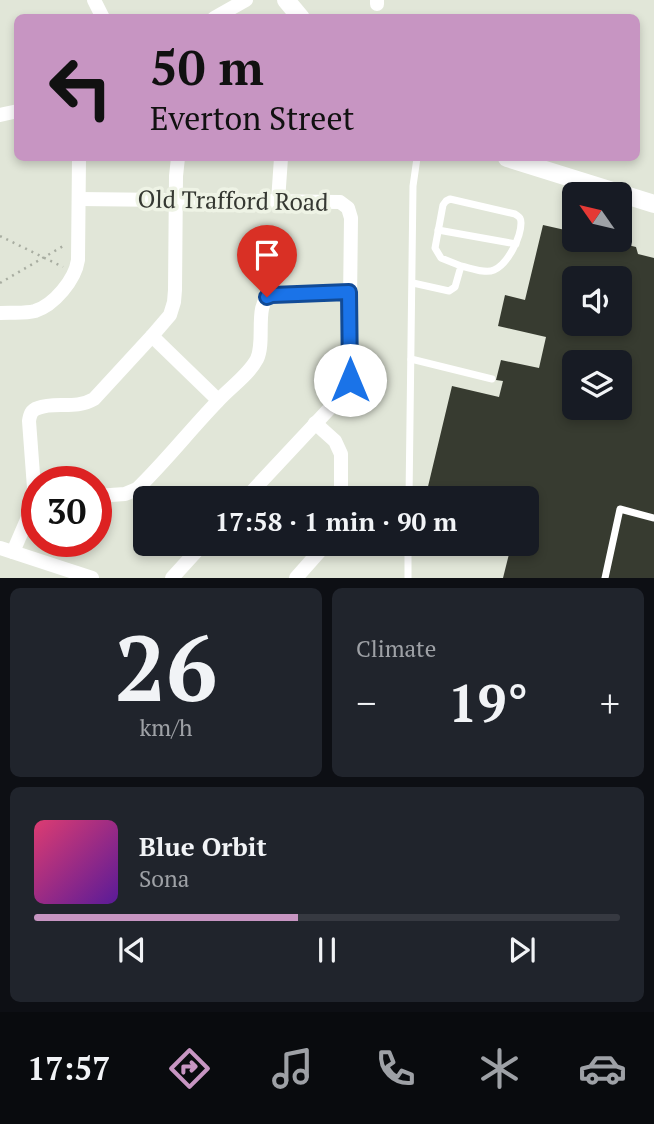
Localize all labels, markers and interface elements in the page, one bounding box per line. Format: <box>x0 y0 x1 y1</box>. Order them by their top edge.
text: 50 m <box>150 34 264 99</box>
icon: left <box>35 42 126 133</box>
text: Everton Street <box>150 97 354 139</box>
street label: Old Trafford Road <box>137 182 329 218</box>
north arrow <box>562 182 632 252</box>
map controls <box>562 182 632 420</box>
pin <box>237 225 297 297</box>
icon: arrive <box>248 236 286 274</box>
button: sound <box>562 266 632 336</box>
position arrow <box>313 343 387 417</box>
button: layers <box>562 350 632 420</box>
speed limit sign: 30 <box>21 466 112 557</box>
text: 17:58 · 1 min · 90 m <box>215 504 457 538</box>
text: 26 <box>115 606 217 727</box>
text: Climate <box>356 633 436 664</box>
text: 19° <box>448 668 528 737</box>
text: − <box>356 678 376 728</box>
text: + <box>600 678 620 728</box>
text: km/h <box>139 712 193 743</box>
text: Blue Orbit <box>139 829 267 863</box>
text: Sona <box>139 863 189 894</box>
icon: previous <box>113 931 151 969</box>
icon: pause <box>308 931 346 969</box>
icon: next <box>503 931 541 969</box>
icon: directions <box>165 1044 214 1093</box>
icon: music <box>268 1044 317 1093</box>
icon: phone <box>371 1044 420 1093</box>
icon: climate <box>475 1044 524 1093</box>
icon: car <box>578 1044 627 1093</box>
text: 17:57 <box>27 1047 110 1089</box>

